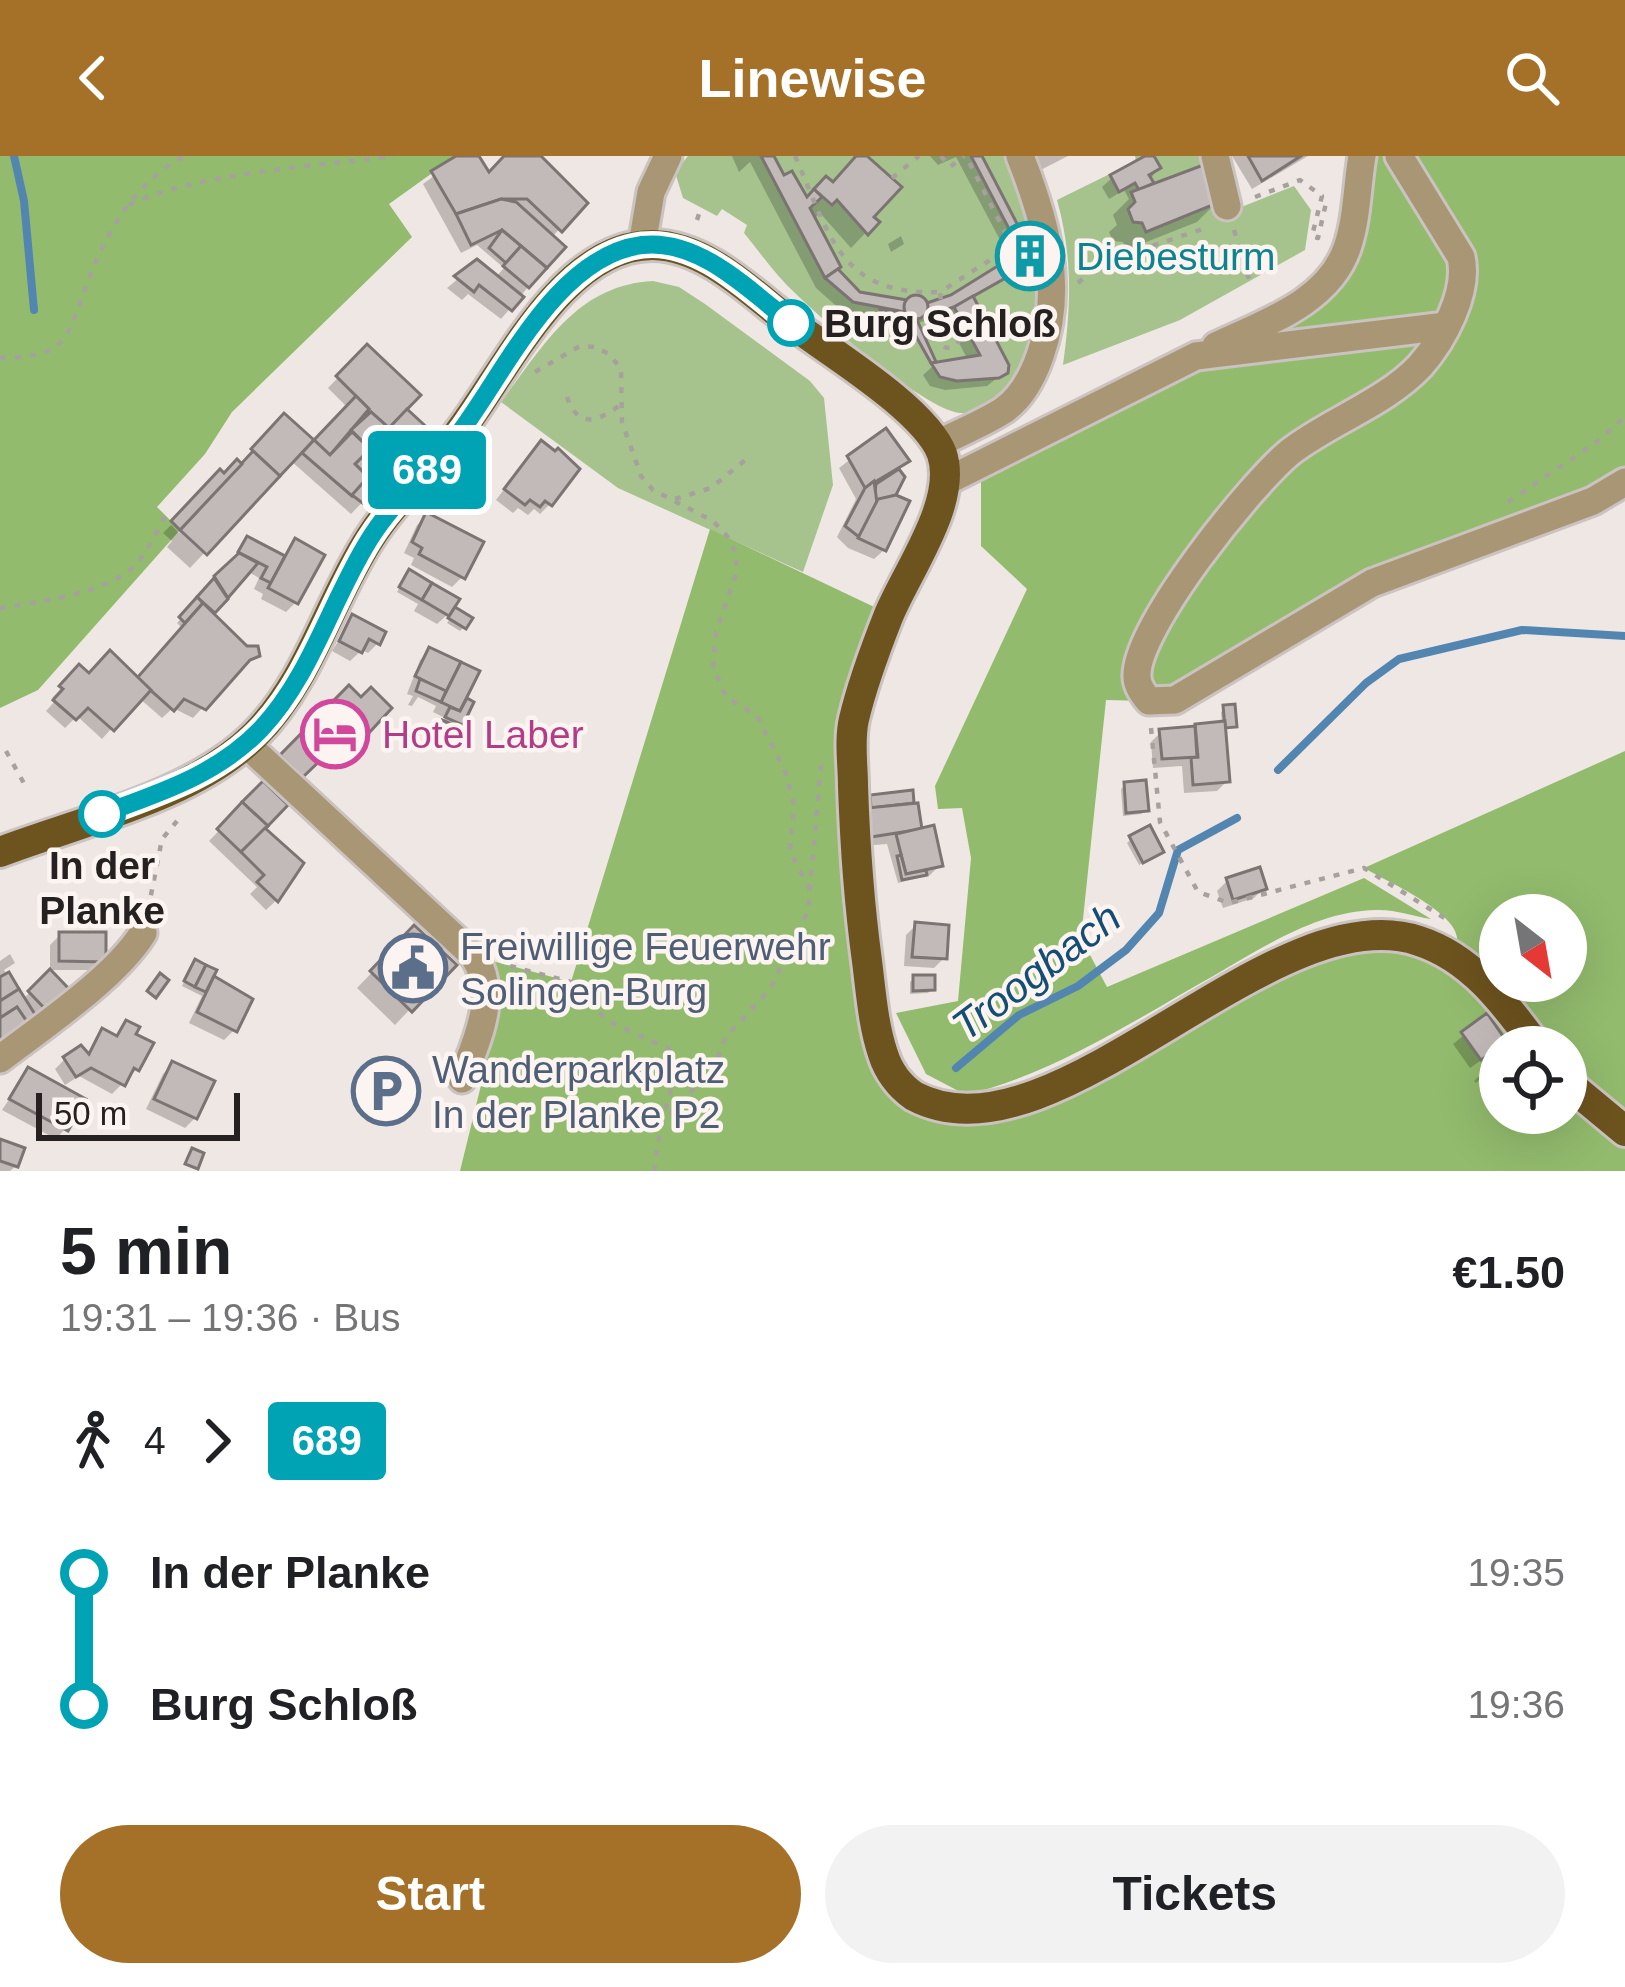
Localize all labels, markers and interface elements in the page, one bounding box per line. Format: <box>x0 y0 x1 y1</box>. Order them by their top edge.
icon: back <box>60 45 126 111</box>
icon: search <box>1499 45 1565 111</box>
text: Linewise <box>698 48 927 108</box>
building icon: Diebesturm <box>995 221 1065 291</box>
place label: Diebesturm <box>1076 235 1275 278</box>
marker: Burg Schloß <box>769 301 813 345</box>
place label: Burg Schloß <box>824 302 1056 345</box>
line badge: 689 <box>358 431 496 509</box>
text: 689 <box>392 446 462 493</box>
hotel icon: Hotel Laber <box>300 699 370 769</box>
place label: Hotel Laber <box>382 713 584 756</box>
marker: In der Planke <box>80 792 124 836</box>
place label: In der Planke <box>39 844 165 932</box>
water label: Troogbach <box>943 893 1129 1050</box>
north arrow <box>1479 894 1587 1002</box>
map controls <box>1479 894 1587 1134</box>
place label: Freiwillige Feuerwehr Solingen-Burg <box>460 925 831 1013</box>
public building icon: Freiwillige Feuerwehr Solingen-Burg <box>378 933 448 1003</box>
button: locate <box>1479 1026 1587 1134</box>
place label: Wanderparkplatz In der Planke P2 <box>432 1048 725 1136</box>
parking icon: Wanderparkplatz In der Planke P2 <box>351 1056 421 1126</box>
scale bar <box>36 1087 240 1140</box>
text: 50 m <box>54 1095 127 1132</box>
text: 5 min <box>60 1214 232 1288</box>
text: €1.50 <box>1452 1247 1565 1298</box>
text: 19:31 – 19:36 · Bus <box>60 1296 400 1339</box>
icon: walk <box>60 1408 126 1474</box>
icon: forward <box>184 1408 250 1474</box>
text: 689 <box>292 1417 362 1464</box>
text: 4 <box>144 1419 166 1462</box>
text: In der Planke <box>150 1547 430 1598</box>
text: 19:35 <box>1467 1551 1565 1594</box>
text: Burg Schloß <box>150 1679 418 1730</box>
text: 19:36 <box>1467 1683 1565 1726</box>
button: Start <box>60 1825 801 1963</box>
button: Tickets <box>825 1825 1565 1963</box>

